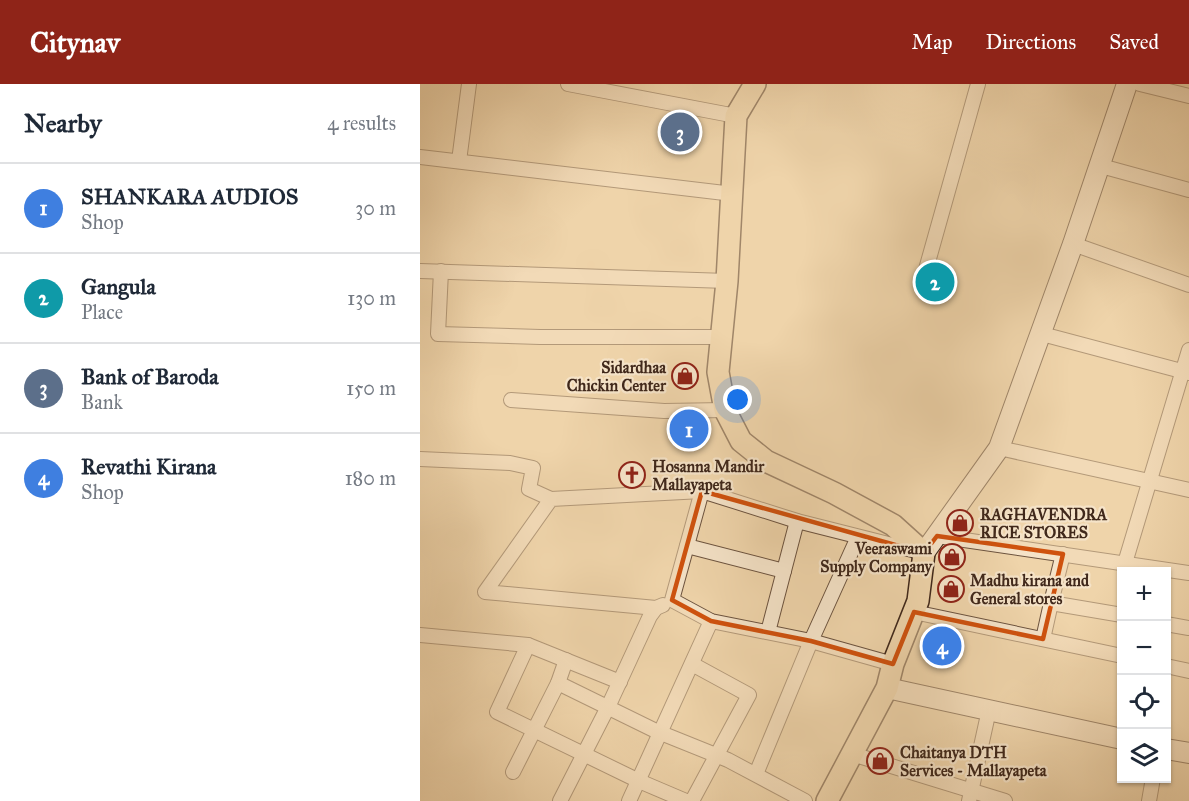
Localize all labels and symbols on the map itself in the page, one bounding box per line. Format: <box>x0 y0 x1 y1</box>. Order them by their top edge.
pin: 3 <box>660 110 700 154</box>
pin: 2 <box>916 260 954 304</box>
place label: Sidardhaa Chickin Center <box>567 358 667 395</box>
shop icon: Sidardhaa Chickin Center <box>670 361 700 391</box>
your location <box>723 385 752 414</box>
pin: 1 <box>670 406 708 452</box>
place label: Hosanna Mandir Mallayapeta <box>652 457 765 495</box>
church icon: Hosanna Mandir Mallayapeta <box>617 460 647 490</box>
place label: RAGHAVENDRA RICE STORES <box>980 505 1108 542</box>
shop icon: RAGHAVENDRA RICE STORES <box>945 508 975 538</box>
place label: Veeraswami Supply Company <box>820 539 934 577</box>
shop icon: Veeraswami Supply Company <box>937 542 967 572</box>
place label: Madhu kirana and General stores <box>970 571 1090 608</box>
shop icon: Madhu kirana and General stores <box>936 574 966 604</box>
pin: 4 <box>922 624 962 668</box>
place label: Chaitanya DTH Services - Mallayapeta <box>900 743 1048 781</box>
shop icon: Chaitanya DTH Services - Mallayapeta <box>865 746 895 776</box>

